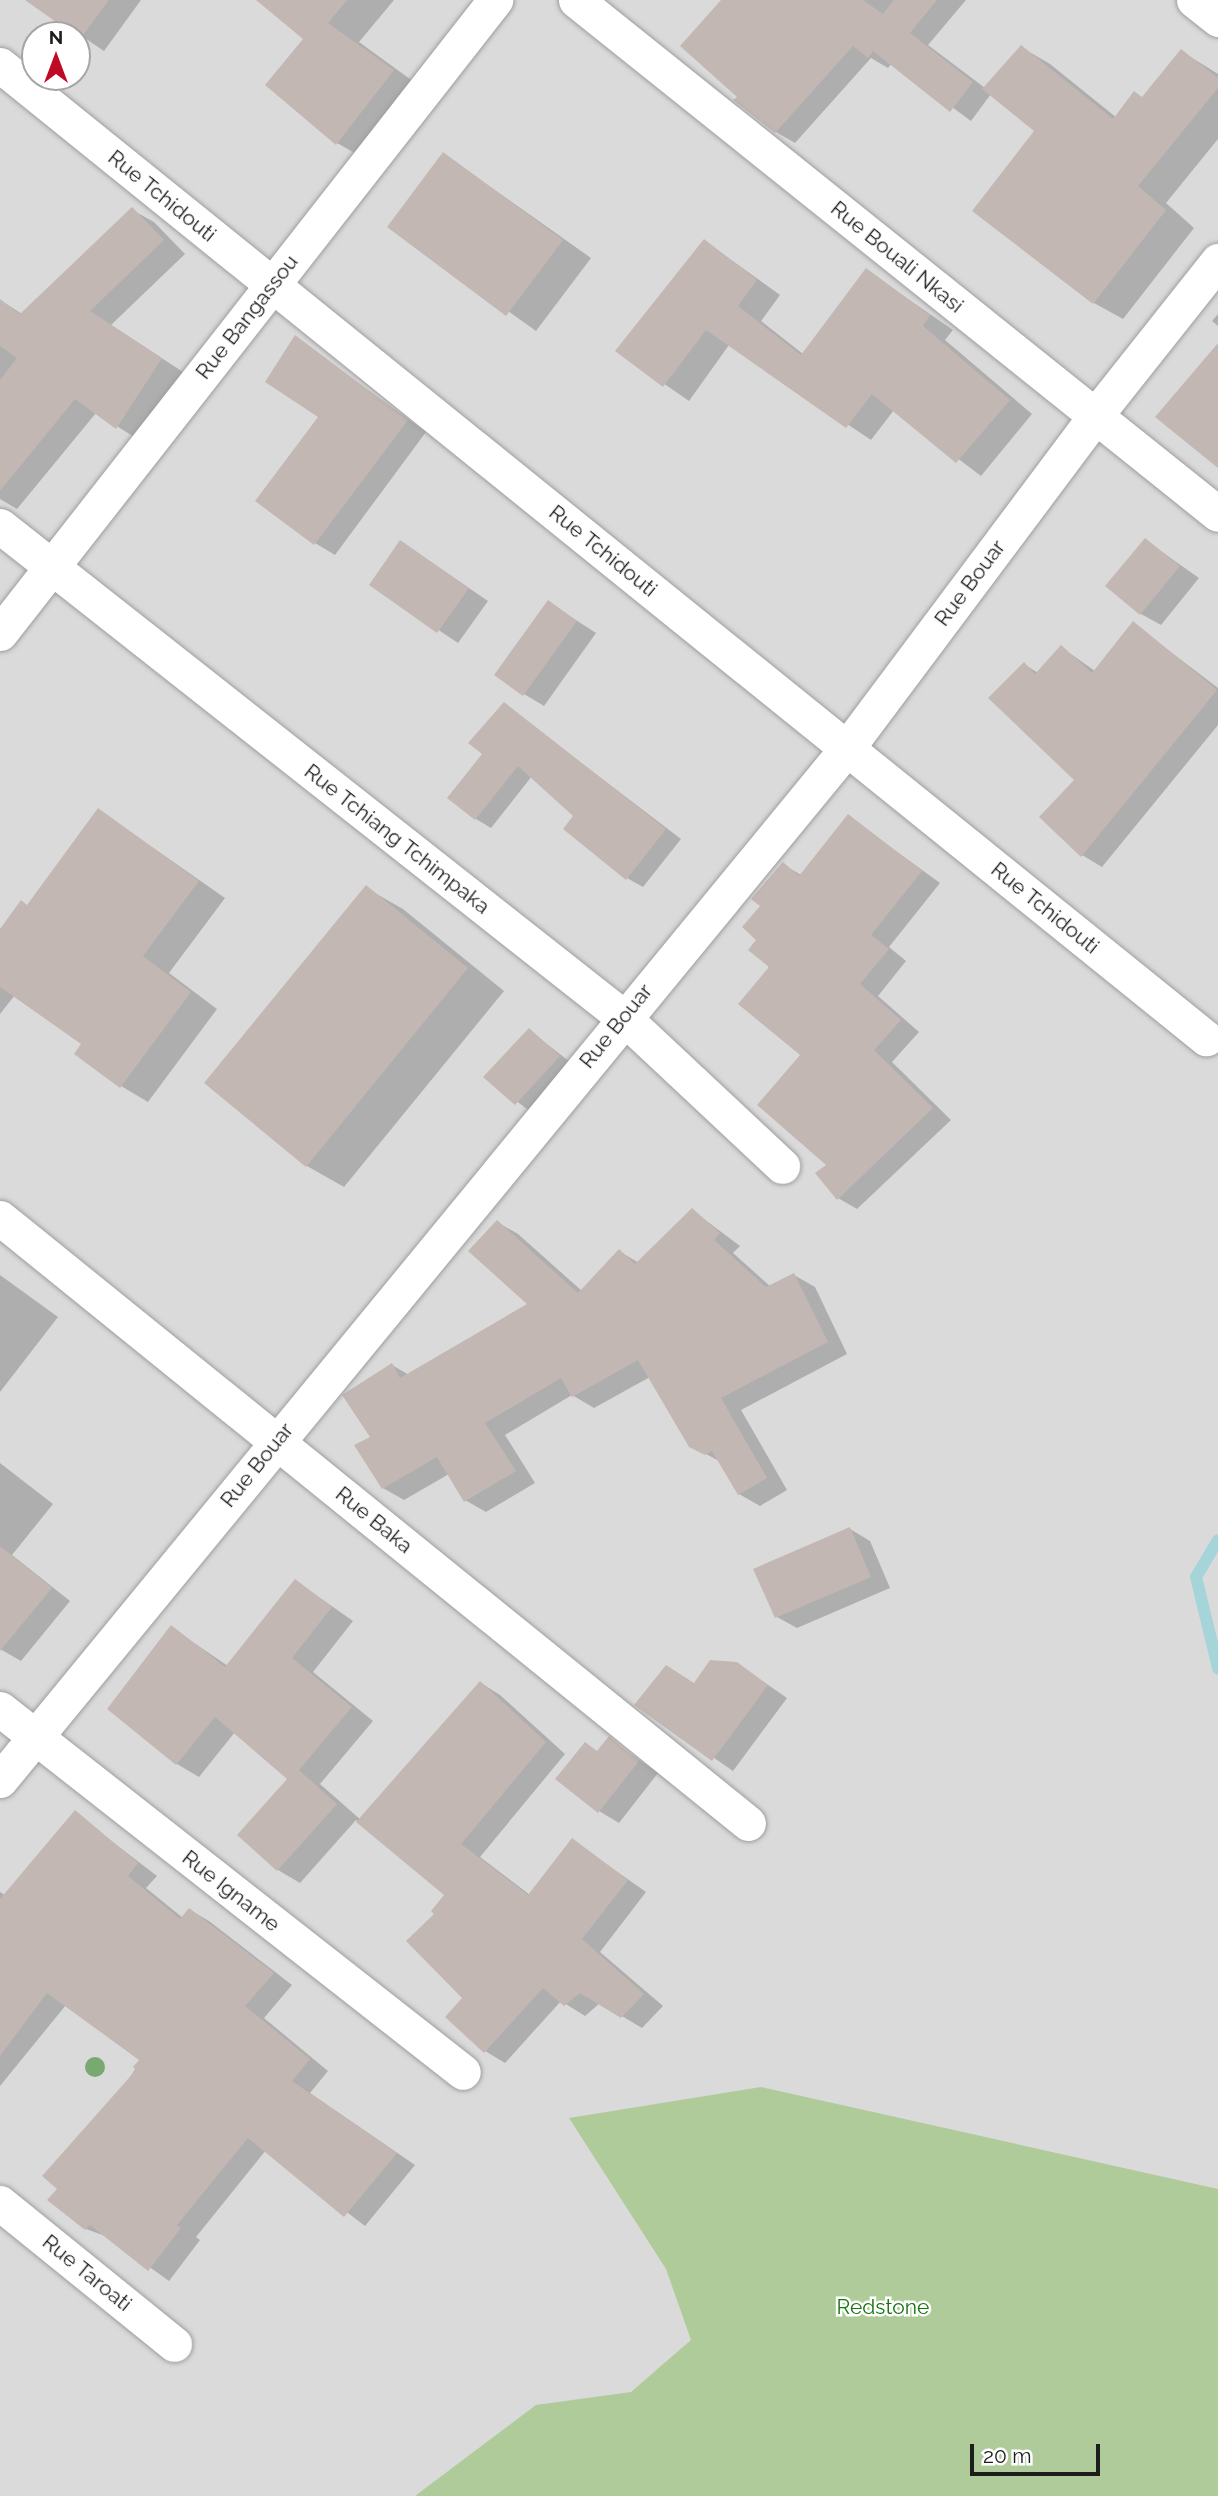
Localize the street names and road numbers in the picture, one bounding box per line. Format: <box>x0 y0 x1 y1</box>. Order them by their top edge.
street label: Rue Tchidouti <box>103 145 221 247</box>
street label: Rue Bouali Nkasi <box>826 196 968 318</box>
street label: Rue Bangassou <box>191 250 303 384</box>
street label: Rue Tchidouti <box>544 500 662 602</box>
street label: Rue Bouar <box>929 535 1011 631</box>
street label: Rue Tchiang Tchimpaka <box>299 758 495 920</box>
street label: Rue Tchidouti <box>986 857 1104 959</box>
street label: Rue Bouar <box>574 979 658 1073</box>
street label: Rue Bouar <box>215 1418 299 1512</box>
street label: Rue Baka <box>330 1481 418 1559</box>
street label: Rue Igname <box>177 1845 285 1937</box>
street label: Rue Taroati <box>37 2229 137 2317</box>

